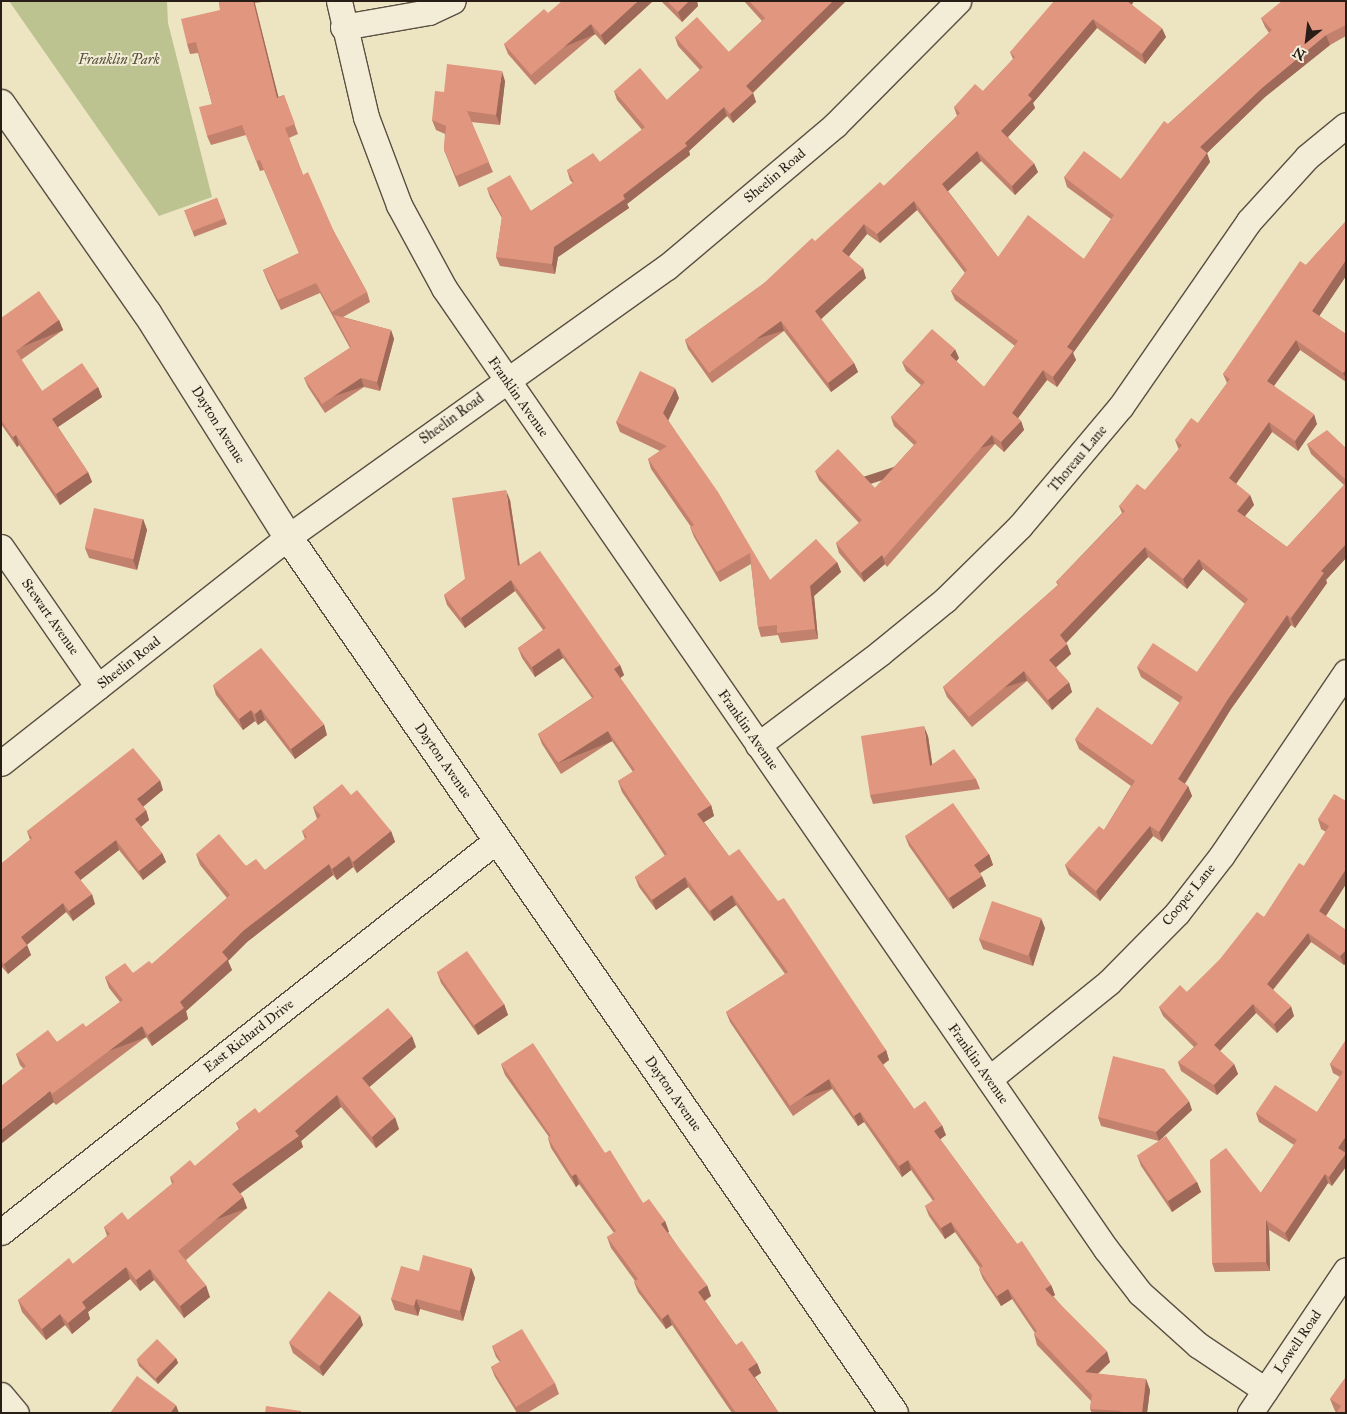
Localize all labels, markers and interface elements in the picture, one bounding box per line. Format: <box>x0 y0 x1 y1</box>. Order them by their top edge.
north arrow <box>1282 15 1332 65</box>
text: N <box>1290 43 1309 64</box>
park label: Franklin Park <box>78 52 160 68</box>
street label: Sheelin Road <box>741 145 809 207</box>
street label: Franklin Avenue <box>484 354 552 440</box>
street label: Dayton Avenue <box>188 383 248 467</box>
street label: Sheelin Road <box>417 390 487 448</box>
street label: Thoreau Lane <box>1045 422 1111 496</box>
street label: Stewart Avenue <box>18 576 82 658</box>
street label: Sheelin Road <box>94 633 164 693</box>
street label: Franklin Avenue <box>714 687 782 773</box>
street label: Dayton Avenue <box>411 720 475 802</box>
street label: Cooper Lane <box>1159 861 1219 929</box>
street label: East Richard Drive <box>201 996 297 1076</box>
street label: Franklin Avenue <box>944 1021 1012 1107</box>
street label: Dayton Avenue <box>641 1053 705 1135</box>
street label: Lowell Road <box>1271 1307 1325 1377</box>

